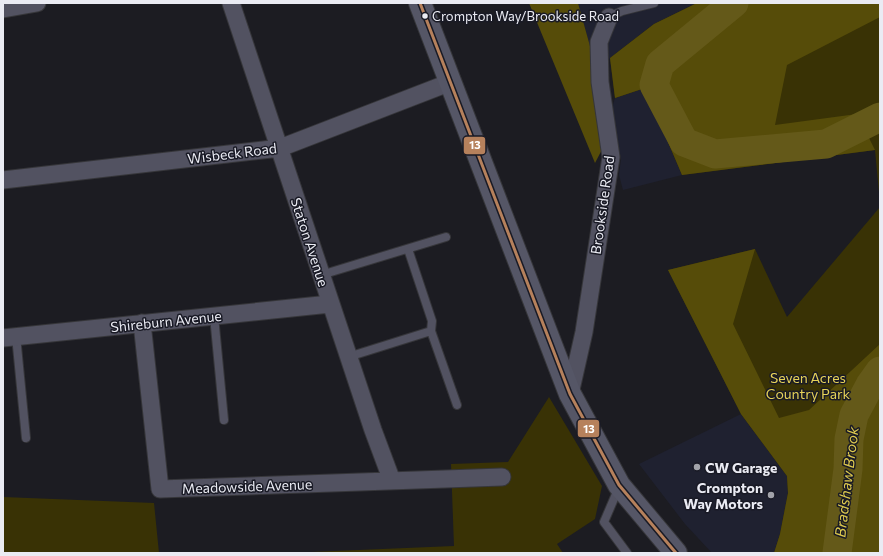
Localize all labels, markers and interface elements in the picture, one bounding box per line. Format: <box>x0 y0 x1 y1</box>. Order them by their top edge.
place label: Crompton Way/Brookside Road <box>432 8 619 24</box>
marker: Crompton Way/Brookside Road <box>420 11 430 21</box>
line badge: 13 <box>463 136 486 155</box>
text: 13 <box>469 138 481 151</box>
street label: Wisbeck Road <box>186 139 278 167</box>
street label: Brookside Road <box>587 155 617 255</box>
street label: Staton Avenue <box>288 195 332 289</box>
street label: Shireburn Avenue <box>110 307 222 335</box>
park label: Seven Acres Country Park <box>766 369 851 402</box>
line badge: 13 <box>577 419 600 438</box>
text: 13 <box>583 422 595 435</box>
water label: Bradshaw Brook <box>830 425 862 538</box>
place label: CW Garage <box>705 459 777 476</box>
marker: CW Garage <box>692 462 702 472</box>
street label: Meadowside Avenue <box>182 475 312 497</box>
place label: Crompton Way Motors <box>684 479 763 512</box>
marker: Crompton Way Motors <box>766 490 776 500</box>

